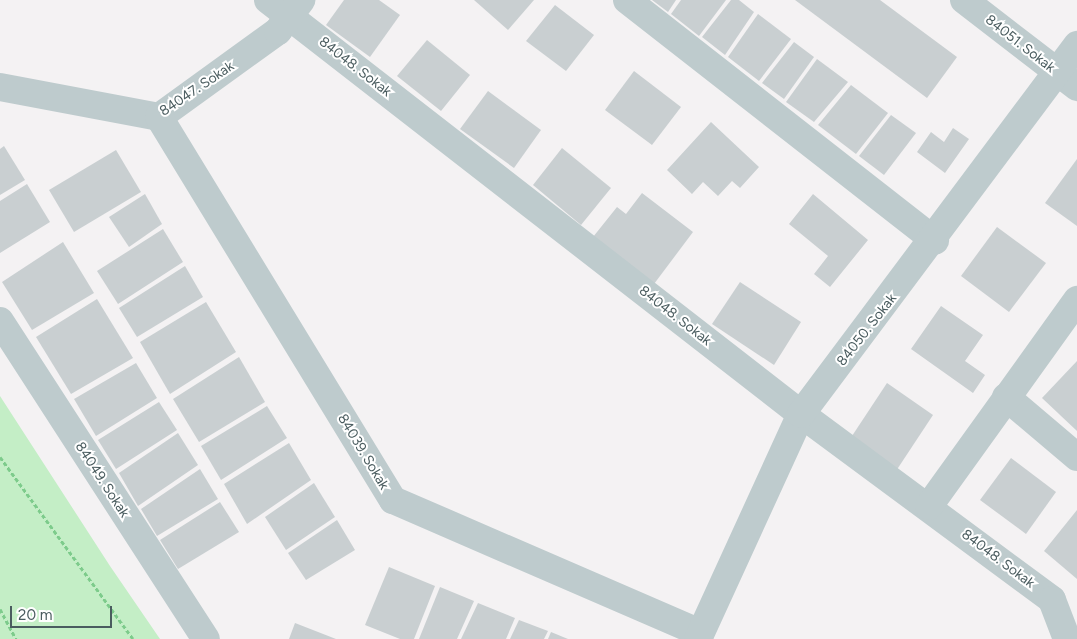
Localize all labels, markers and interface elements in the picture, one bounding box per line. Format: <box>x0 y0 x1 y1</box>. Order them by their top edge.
street label: 84051. Sokak <box>982 12 1058 76</box>
street label: 84048. Sokak <box>315 34 395 100</box>
street label: 84047. Sokak <box>157 58 237 120</box>
street label: 84048. Sokak <box>635 283 715 349</box>
street label: 84050. Sokak <box>834 291 900 369</box>
street label: 84039. Sokak <box>334 411 392 493</box>
street label: 84049. Sokak <box>71 439 133 521</box>
street label: 84048. Sokak <box>958 526 1038 592</box>
scale bar <box>12 596 115 628</box>
text: 20 m <box>18 606 52 624</box>

